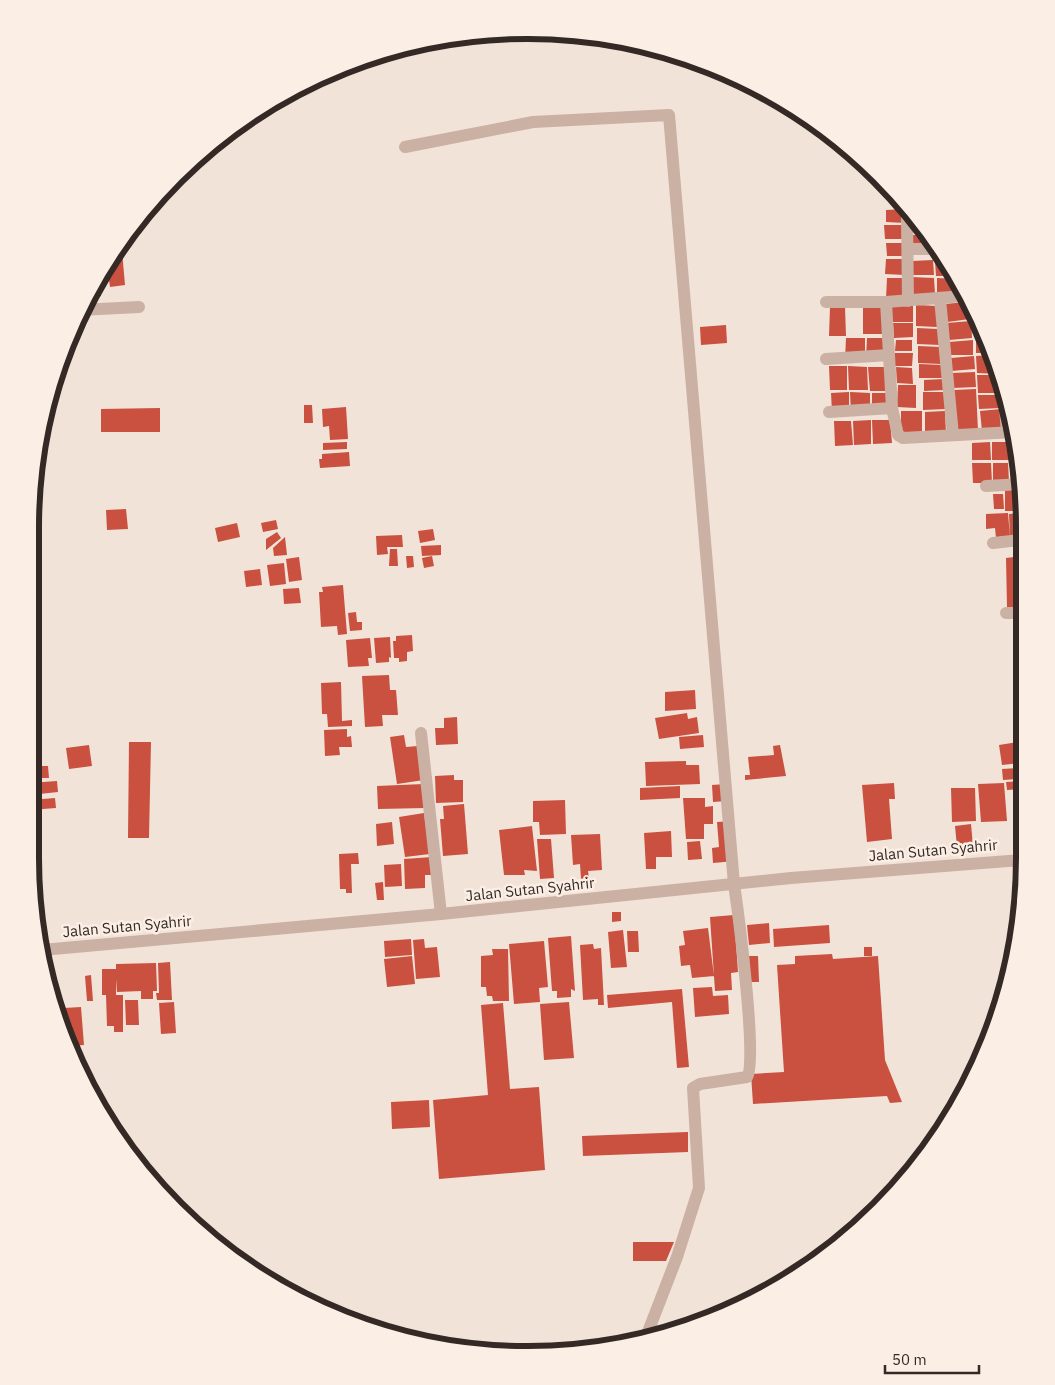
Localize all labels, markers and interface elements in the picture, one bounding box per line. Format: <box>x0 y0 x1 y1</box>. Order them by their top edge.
street label: Jalan Sutan Syahrir <box>868 835 999 865</box>
street label: Jalan Sutan Syahrir <box>465 873 596 905</box>
street label: Jalan Sutan Syahrir <box>62 911 193 941</box>
scale bar <box>885 1342 979 1374</box>
text: 50 m <box>892 1350 927 1369</box>

